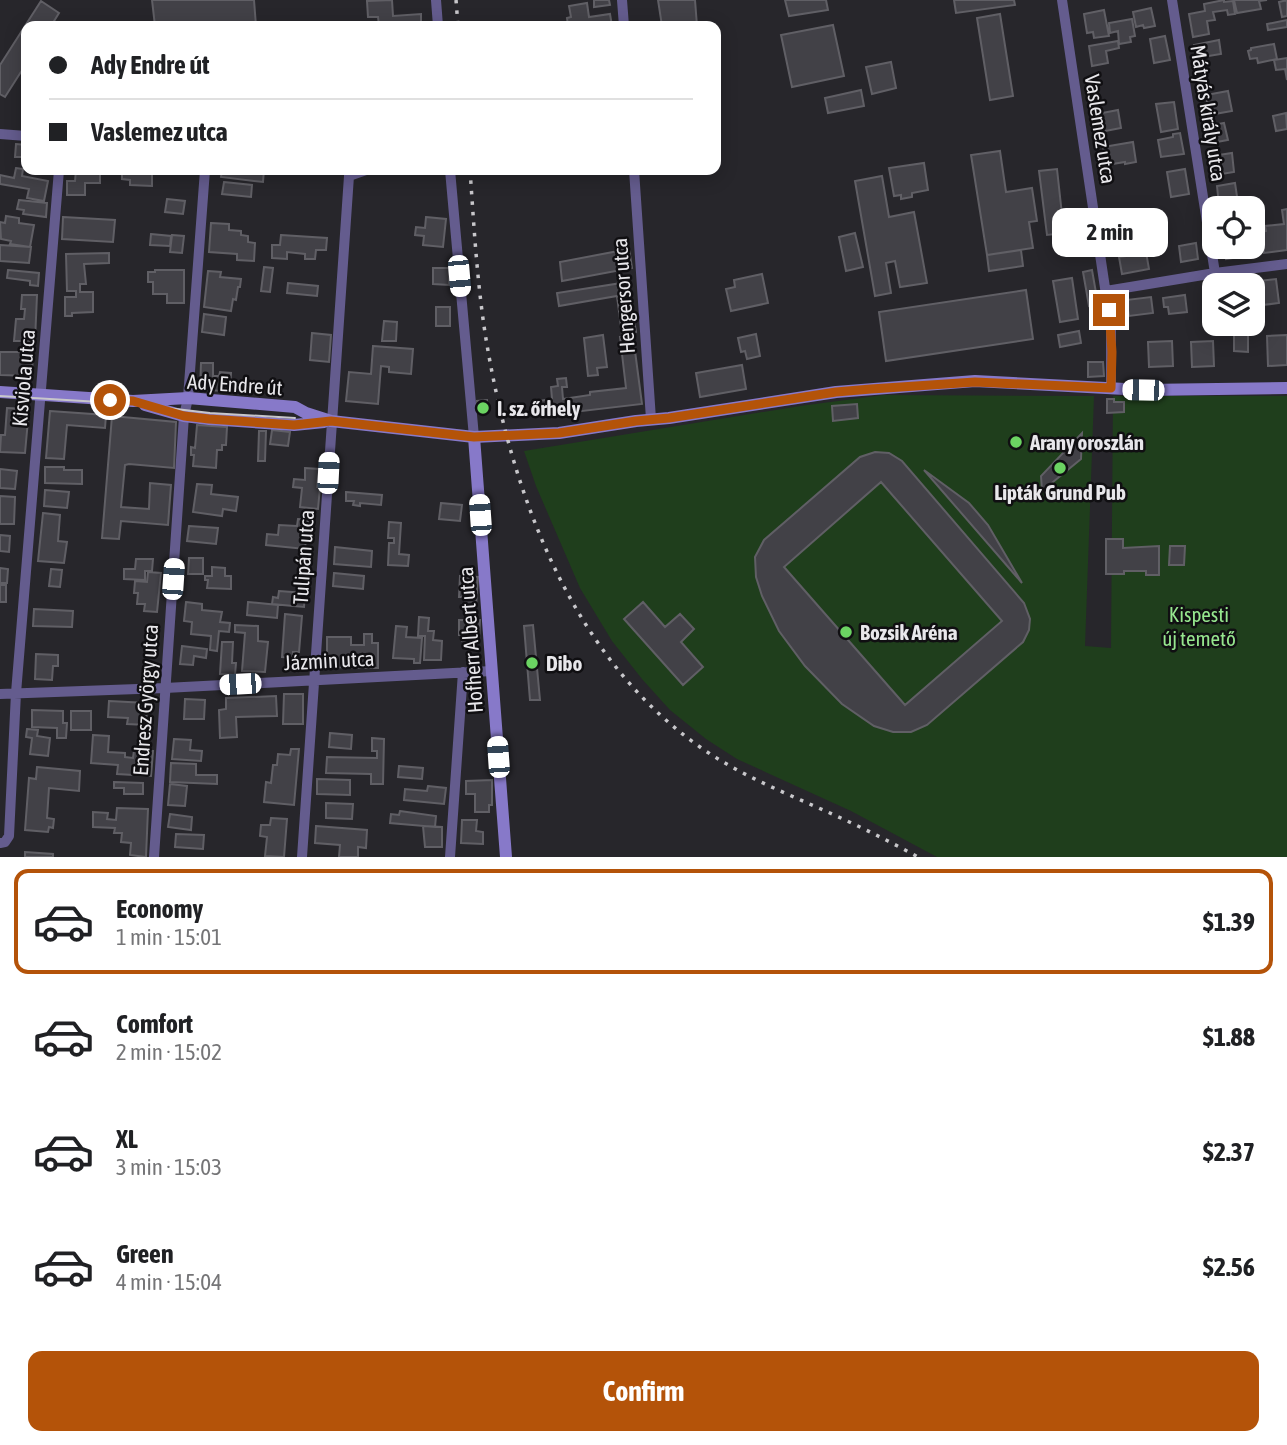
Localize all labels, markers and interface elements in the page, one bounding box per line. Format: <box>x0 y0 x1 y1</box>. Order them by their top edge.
street label: Mátyás király utca <box>1186 43 1232 183</box>
text: Ady Endre út <box>91 50 209 80</box>
street label: Vaslemez utca <box>1081 73 1121 185</box>
text: Vaslemez utca <box>91 117 228 147</box>
map controls <box>1202 196 1265 336</box>
button: locate <box>1202 196 1265 259</box>
callout: 2 min <box>1051 208 1167 258</box>
text: 2 min <box>1087 219 1133 245</box>
street label: Hengersor utca <box>607 237 639 355</box>
car <box>447 254 472 298</box>
button: layers <box>1202 273 1265 336</box>
route end <box>1093 294 1125 326</box>
street label: Kisviola utca <box>7 328 39 428</box>
street label: Ady Endre út <box>186 369 284 399</box>
car <box>1122 379 1165 401</box>
route start <box>94 384 126 416</box>
place label: I. sz. őrhely <box>497 396 581 420</box>
marker: I. sz. őrhely <box>475 400 491 416</box>
place label: Arany oroszlán <box>1029 430 1144 454</box>
marker: Arany oroszlán <box>1008 434 1024 450</box>
car <box>317 451 340 495</box>
marker: Lipták Grund Pub <box>1052 460 1068 476</box>
place label: Lipták Grund Pub <box>994 480 1126 504</box>
car <box>469 493 492 537</box>
street label: Tulipán utca <box>288 509 318 605</box>
car <box>162 557 185 601</box>
street label: Hofherr Albert utca <box>453 566 487 714</box>
park label: Kispesti új temető <box>1162 602 1236 650</box>
place label: Bozsik Aréna <box>860 620 958 644</box>
street label: Endresz György utca <box>128 623 162 777</box>
marker: Bozsik Aréna <box>838 624 854 640</box>
street label: Jázmin utca <box>283 646 375 674</box>
place label: Dibo <box>546 651 583 675</box>
marker: Dibo <box>524 655 540 671</box>
car <box>219 672 262 696</box>
car <box>487 735 510 779</box>
icon: car <box>32 890 95 953</box>
text: Economy <box>116 894 203 924</box>
text: $1.39 <box>1203 907 1255 937</box>
text: 1 min · 15:01 <box>116 924 222 950</box>
icon: car <box>32 1005 95 1068</box>
text: Comfort <box>116 1009 193 1039</box>
text: $1.88 <box>1203 1022 1255 1052</box>
text: 2 min · 15:02 <box>116 1039 222 1065</box>
icon: car <box>32 1120 95 1183</box>
text: XL <box>116 1124 138 1154</box>
text: $2.37 <box>1203 1137 1255 1167</box>
text: 3 min · 15:03 <box>116 1154 222 1180</box>
icon: car <box>32 1235 95 1298</box>
text: Green <box>116 1239 174 1269</box>
text: $2.56 <box>1203 1252 1255 1282</box>
text: 4 min · 15:04 <box>116 1269 222 1295</box>
button: Confirm <box>28 1351 1259 1431</box>

